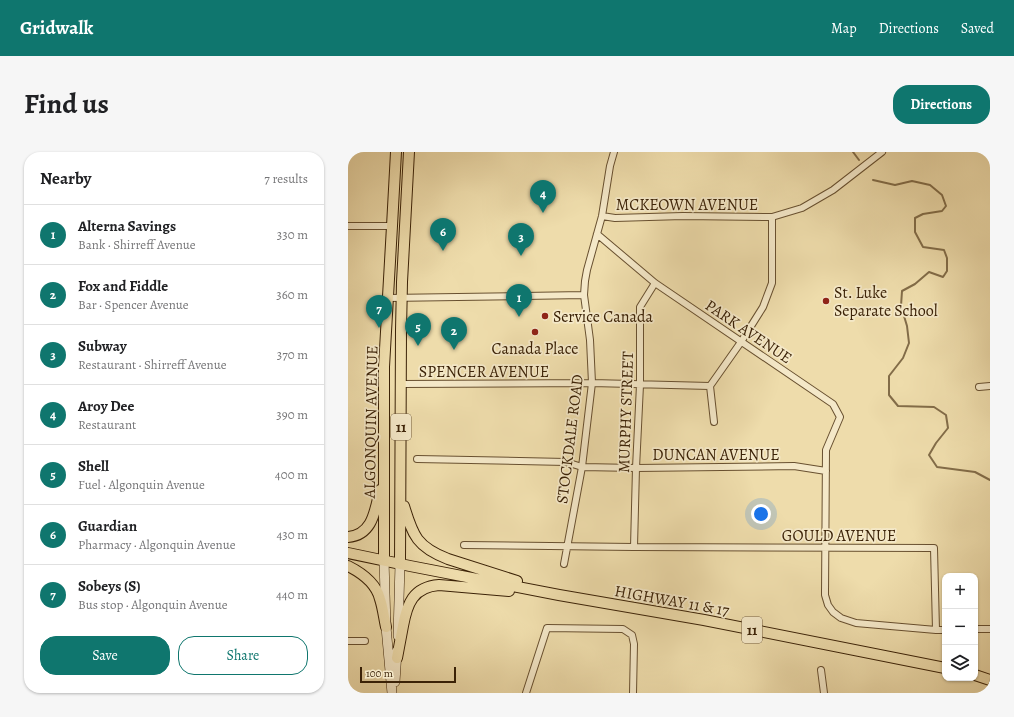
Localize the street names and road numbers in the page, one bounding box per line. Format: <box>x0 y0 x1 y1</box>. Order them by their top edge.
street label: MCKEOWN AVENUE <box>616 194 758 216</box>
street label: PARK AVENUE <box>701 295 796 369</box>
street label: ALGONQUIN AVENUE <box>359 345 383 500</box>
street label: MURPHY STREET <box>613 351 639 473</box>
street label: SPENCER AVENUE <box>419 361 549 383</box>
street label: STOCKDALE ROAD <box>551 373 589 505</box>
road number: 11 <box>391 414 411 440</box>
street label: DUNCAN AVENUE <box>652 444 780 466</box>
street label: GOULD AVENUE <box>782 525 896 547</box>
street label: HIGHWAY 11 & 17 <box>613 580 731 622</box>
road number: 11 <box>742 617 762 643</box>

